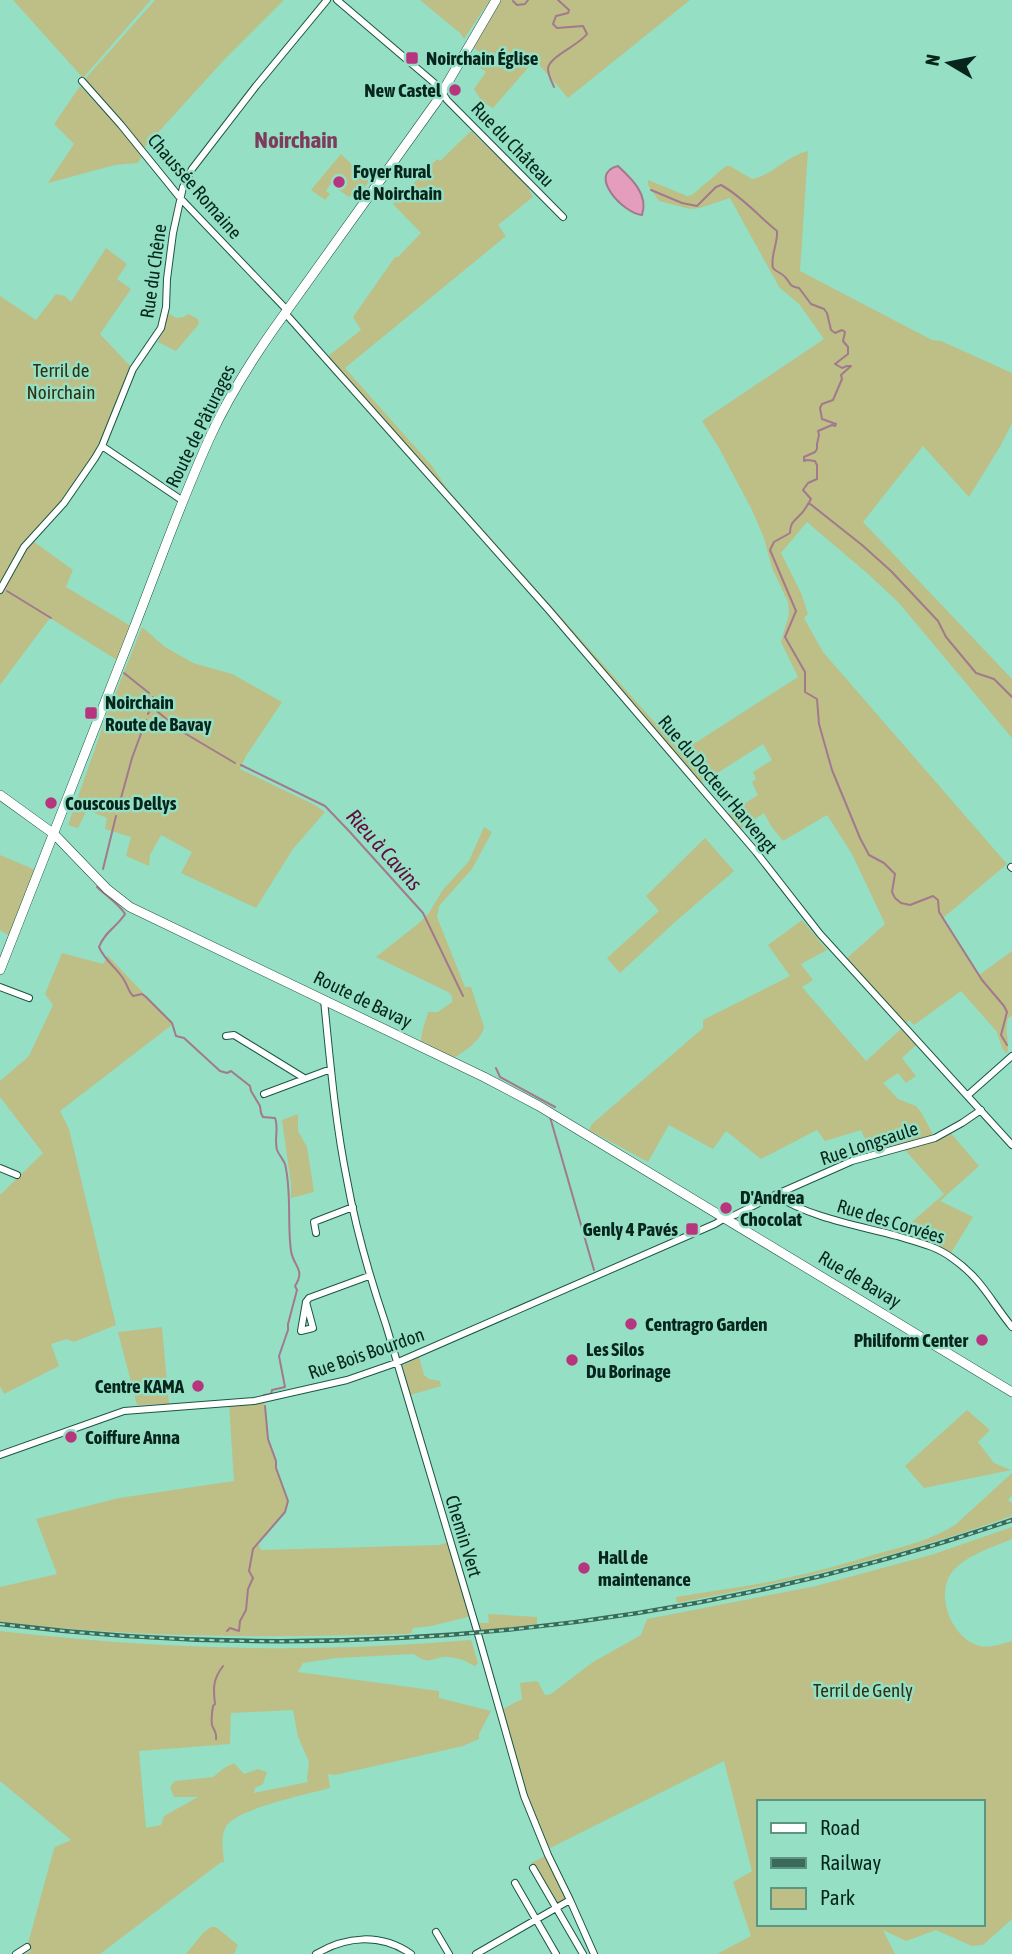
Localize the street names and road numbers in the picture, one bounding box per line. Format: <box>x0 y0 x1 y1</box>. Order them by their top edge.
street label: Rue du Château <box>467 97 559 191</box>
street label: Chaussée Romaine <box>143 129 247 243</box>
street label: Rue du Chêne <box>136 222 170 320</box>
street label: Route de Pâturages <box>161 361 239 491</box>
street label: Rue du Docteur Harvengt <box>654 711 782 857</box>
street label: Route de Bavay <box>310 966 416 1032</box>
street label: Rue Longsaule <box>817 1117 921 1169</box>
street label: Rue des Corvées <box>834 1194 948 1248</box>
street label: Rue de Bavay <box>815 1246 905 1312</box>
street label: Rue Bois Bourdon <box>305 1323 427 1383</box>
street label: Chemin Vert <box>441 1492 487 1580</box>

